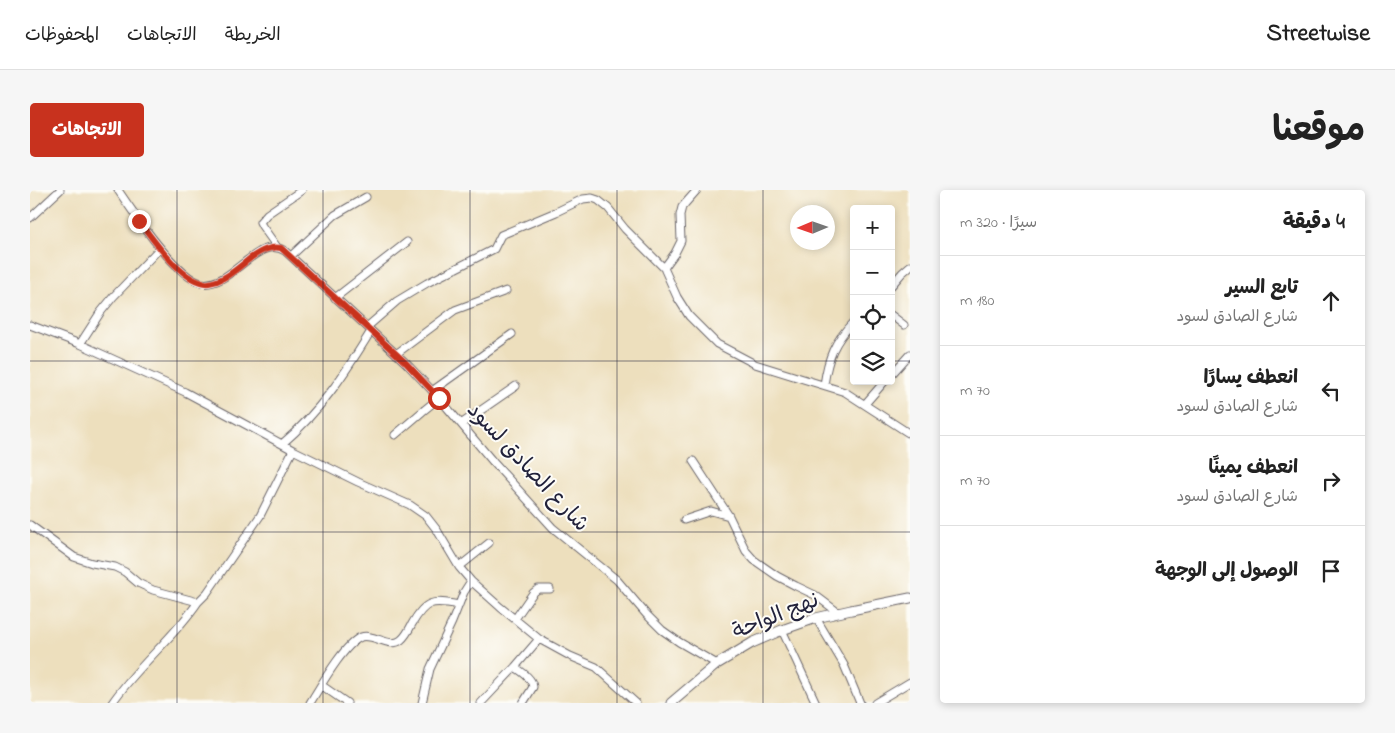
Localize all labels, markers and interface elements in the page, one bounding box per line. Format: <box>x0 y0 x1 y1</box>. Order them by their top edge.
text: Streetwise <box>1266 17 1370 52</box>
text: المحفوظات <box>25 23 99 49</box>
text: الاتجاهات <box>127 23 197 49</box>
text: الخريطة <box>225 23 281 49</box>
button: الاتجاهات <box>30 103 144 157</box>
text: موقعنا <box>1272 106 1365 157</box>
north arrow <box>790 205 835 250</box>
map controls <box>850 205 895 385</box>
button: + <box>850 205 895 250</box>
text: 4 دقيقة <box>1283 208 1345 238</box>
route end <box>128 210 151 233</box>
text: سيرًا · 320 m <box>960 211 1037 235</box>
button: − <box>850 250 895 295</box>
text: تابع السير <box>1226 275 1298 302</box>
icon: ahead <box>1317 287 1345 315</box>
text: 180 m <box>960 289 994 313</box>
button: locate <box>850 295 895 340</box>
text: شارع الصادق لسود <box>1177 305 1298 329</box>
button: layers <box>850 340 895 385</box>
text: انعطف يسارًا <box>1203 365 1298 392</box>
icon: left <box>1317 377 1345 405</box>
text: 70 m <box>960 379 990 403</box>
route start <box>428 387 451 410</box>
text: شارع الصادق لسود <box>1177 395 1298 419</box>
street label: شارع الصادق لسود <box>458 396 596 540</box>
text: انعطف يمينًا <box>1208 455 1298 482</box>
icon: right <box>1317 467 1345 495</box>
text: 70 m <box>960 469 990 493</box>
text: شارع الصادق لسود <box>1177 485 1298 509</box>
icon: arrive <box>1317 557 1345 585</box>
text: الوصول إلى الوجهة <box>1155 558 1298 585</box>
street label: نهج الواحة <box>728 585 824 649</box>

